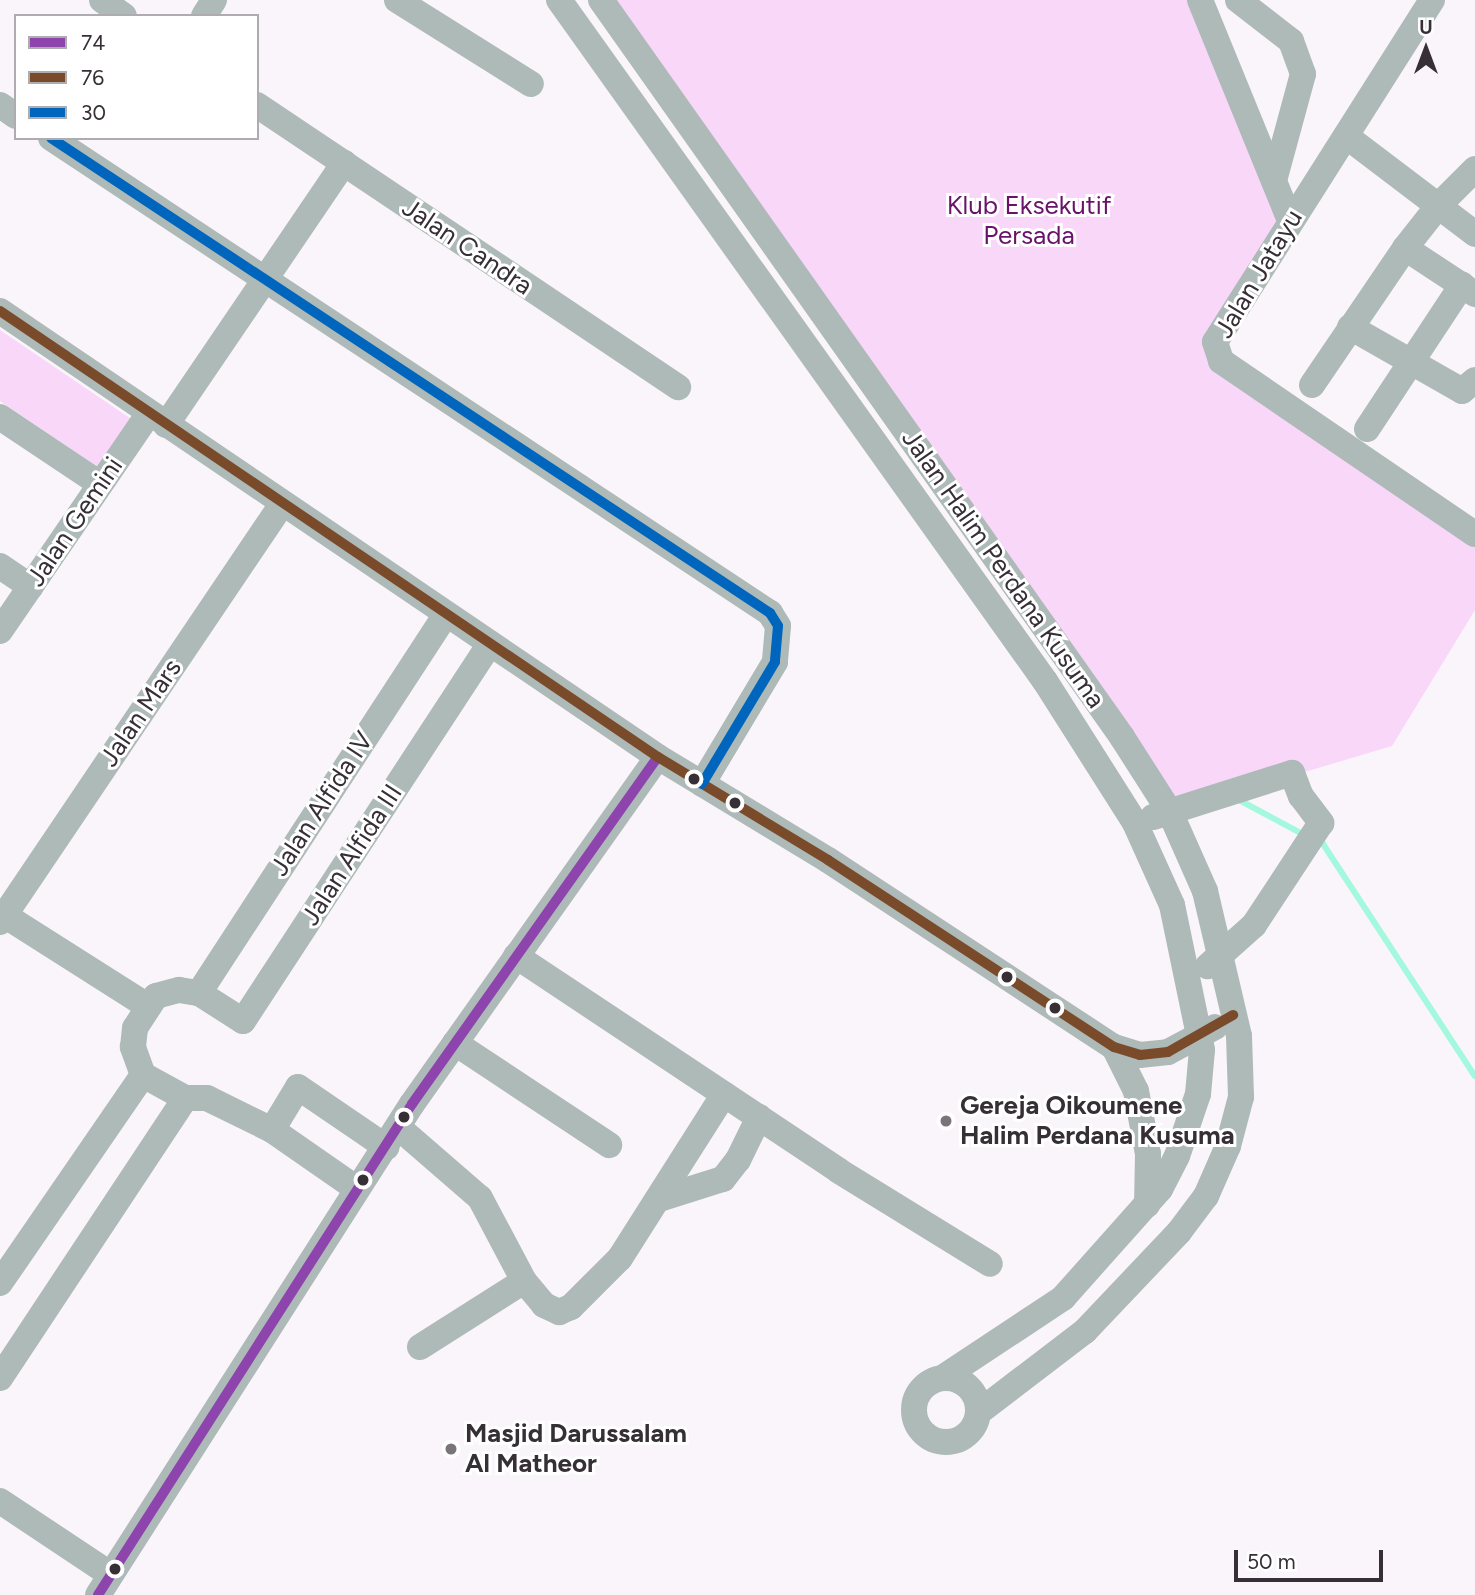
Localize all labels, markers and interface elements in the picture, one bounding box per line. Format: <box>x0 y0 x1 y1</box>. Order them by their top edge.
legend <box>14 14 259 140</box>
north arrow <box>1391 14 1461 84</box>
text: U <box>1419 16 1433 39</box>
text: 74 <box>81 30 105 55</box>
text: 76 <box>81 65 104 90</box>
text: 30 <box>81 100 106 125</box>
park label: Klub Eksekutif Persada <box>947 190 1111 252</box>
street label: Jalan Candra <box>396 192 538 302</box>
street label: Jalan Jatayu <box>1208 204 1310 344</box>
street label: Jalan Halim Perdana Kusuma <box>895 424 1111 714</box>
street label: Jalan Gemini <box>20 451 130 593</box>
street label: Jalan Mars <box>94 653 188 773</box>
street label: Jalan Alfida IV <box>264 726 380 882</box>
unlabelled marker <box>687 772 701 786</box>
street label: Jalan Alfida III <box>295 779 409 931</box>
unlabelled marker <box>728 796 742 810</box>
unlabelled marker <box>1000 970 1014 984</box>
unlabelled marker <box>1048 1001 1062 1015</box>
place label: Gereja Oikoumene Halim Perdana Kusuma <box>960 1090 1235 1152</box>
unlabelled marker <box>397 1110 411 1124</box>
marker: Gereja Oikoumene Halim Perdana Kusuma <box>938 1113 954 1129</box>
unlabelled marker <box>356 1173 370 1187</box>
place label: Masjid Darussalam Al Matheor <box>465 1418 687 1480</box>
marker: Masjid Darussalam Al Matheor <box>443 1441 459 1457</box>
scale bar <box>1237 1536 1386 1580</box>
text: 50 m <box>1247 1549 1296 1574</box>
unlabelled marker <box>108 1562 122 1576</box>

